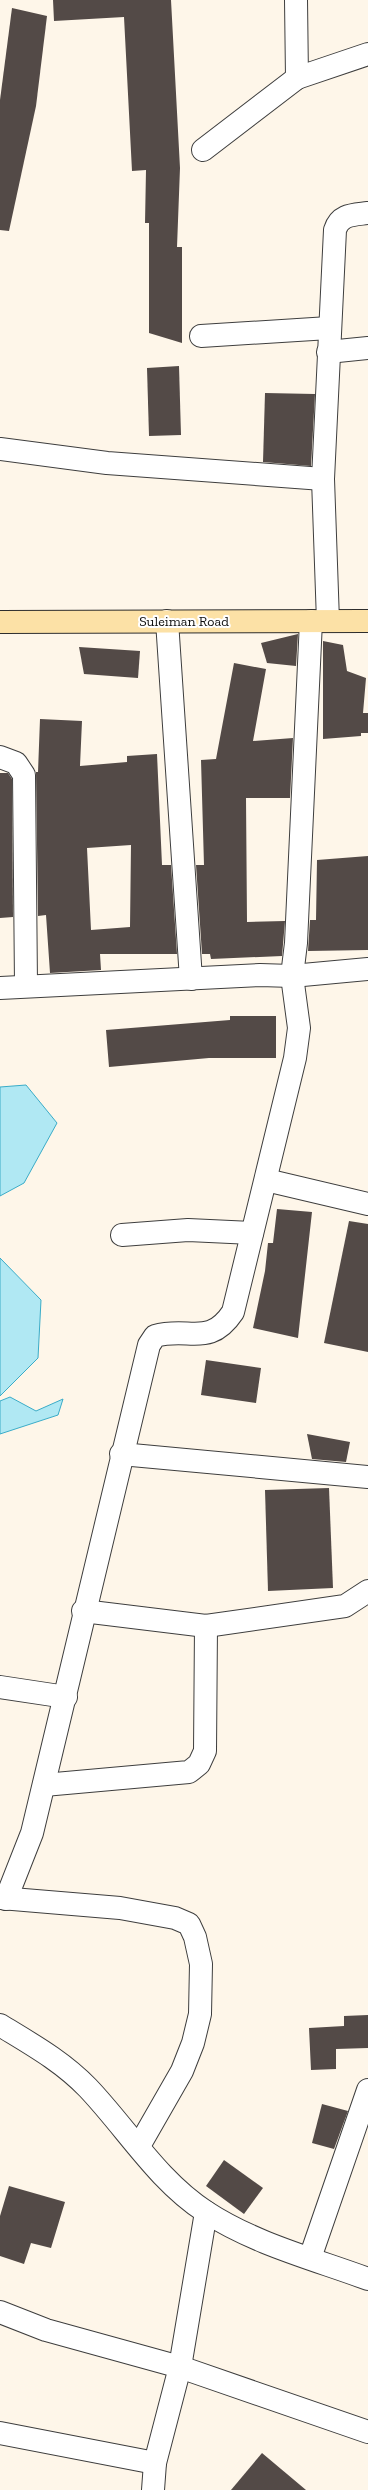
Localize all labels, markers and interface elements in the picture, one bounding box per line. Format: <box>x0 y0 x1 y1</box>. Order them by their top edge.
street label: Suleiman Road <box>139 613 229 630</box>

